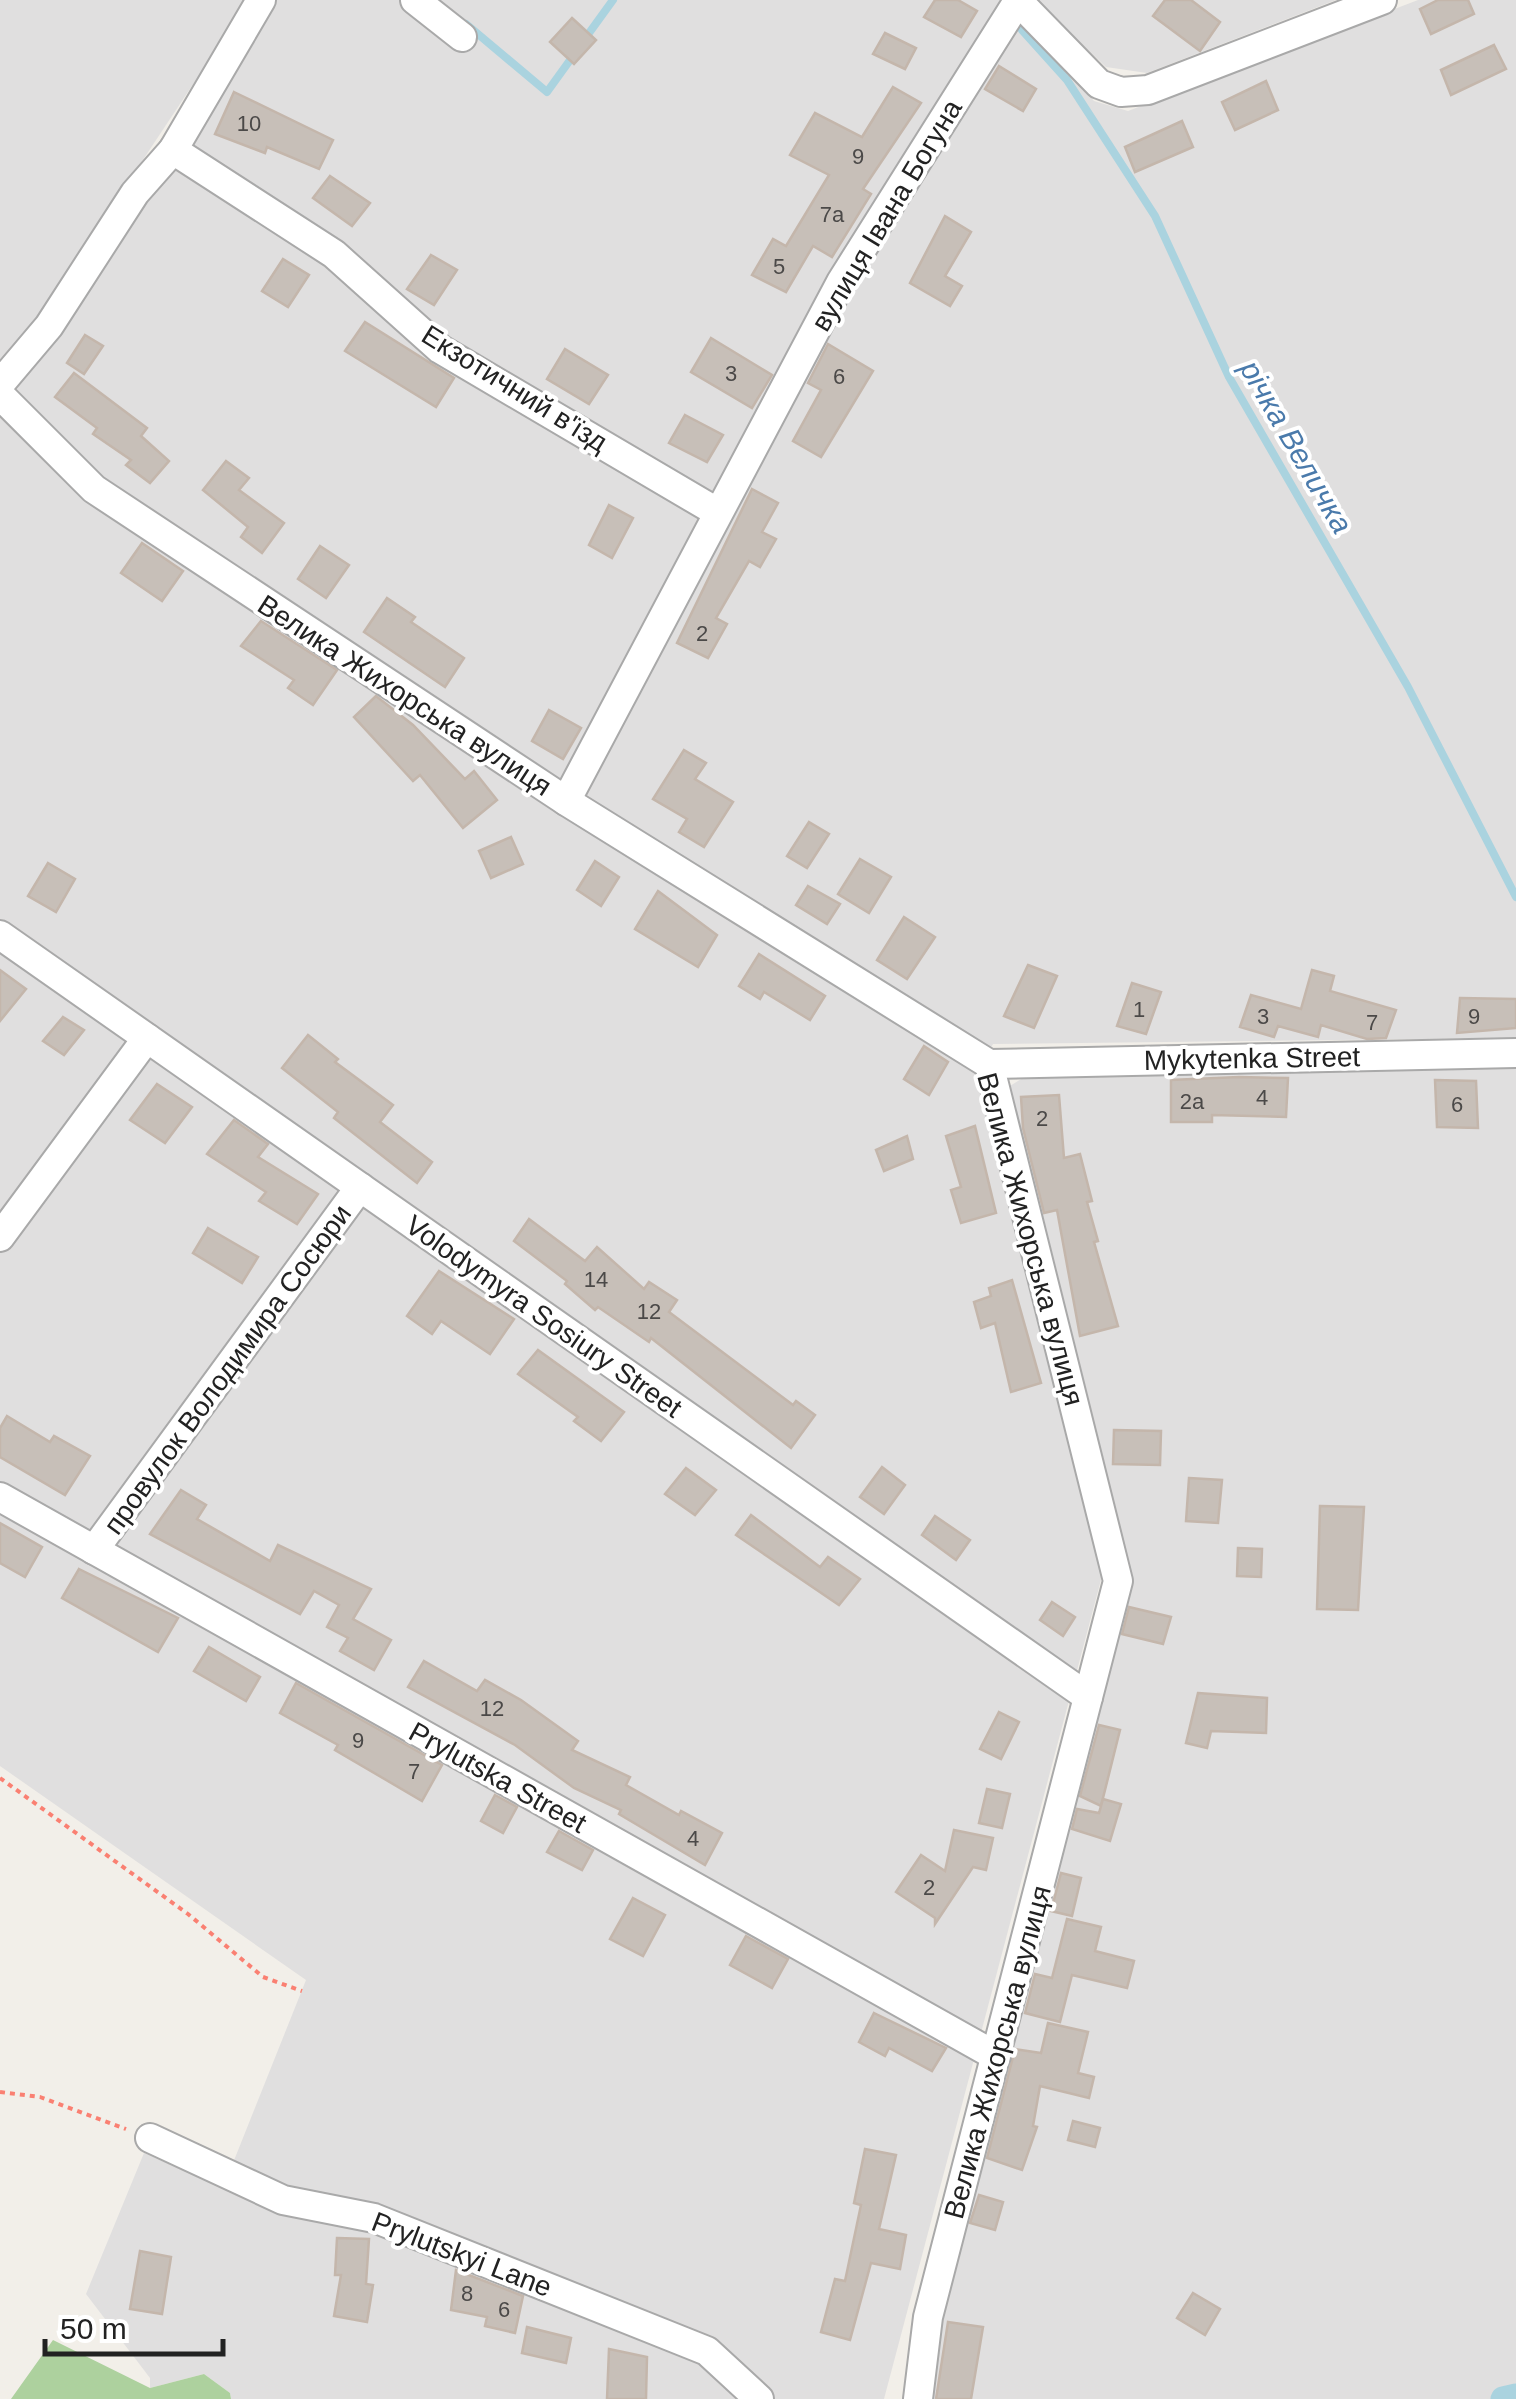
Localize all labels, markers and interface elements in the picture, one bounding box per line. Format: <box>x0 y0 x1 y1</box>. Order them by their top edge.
street label: вулиця Івана Богуна <box>805 94 968 337</box>
house number: 10 <box>237 111 261 136</box>
house number: 9 <box>852 144 864 169</box>
house number: 7а <box>820 202 845 227</box>
house number: 5 <box>773 254 785 279</box>
street label: Екзотичний в'їзд <box>416 319 613 458</box>
water label: річка Величка <box>1233 354 1359 539</box>
house number: 3 <box>725 361 737 386</box>
house number: 6 <box>833 364 845 389</box>
street label: Велика Жихорська вулиця <box>252 589 557 802</box>
house number: 2 <box>696 621 708 646</box>
house number: 1 <box>1133 997 1145 1022</box>
house number: 3 <box>1257 1004 1269 1029</box>
house number: 9 <box>1468 1004 1480 1029</box>
house number: 7 <box>1366 1010 1378 1035</box>
street label: Mykytenka Street <box>1144 1041 1361 1076</box>
street label: Велика Жихорська вулиця <box>971 1069 1090 1409</box>
house number: 4 <box>1256 1085 1268 1110</box>
house number: 2а <box>1180 1089 1205 1114</box>
house number: 6 <box>1451 1092 1463 1117</box>
house number: 2 <box>1036 1106 1048 1131</box>
street label: провулок Володимира Сосюри <box>98 1199 357 1540</box>
street label: Volodymyra Sosiury Street <box>400 1209 688 1424</box>
house number: 14 <box>584 1267 608 1292</box>
house number: 12 <box>637 1299 661 1324</box>
house number: 12 <box>480 1696 504 1721</box>
street label: Prylutska Street <box>404 1716 592 1839</box>
house number: 9 <box>352 1728 364 1753</box>
house number: 7 <box>408 1759 420 1784</box>
house number: 4 <box>687 1826 699 1851</box>
house number: 2 <box>923 1875 935 1900</box>
street label: Велика Жихорська вулиця <box>938 1882 1057 2222</box>
street label: Prylutskyi Lane <box>368 2206 556 2303</box>
house number: 8 <box>461 2281 473 2306</box>
scale bar <box>45 2294 222 2356</box>
house number: 6 <box>498 2297 510 2322</box>
text: 50 m <box>60 2312 127 2345</box>

